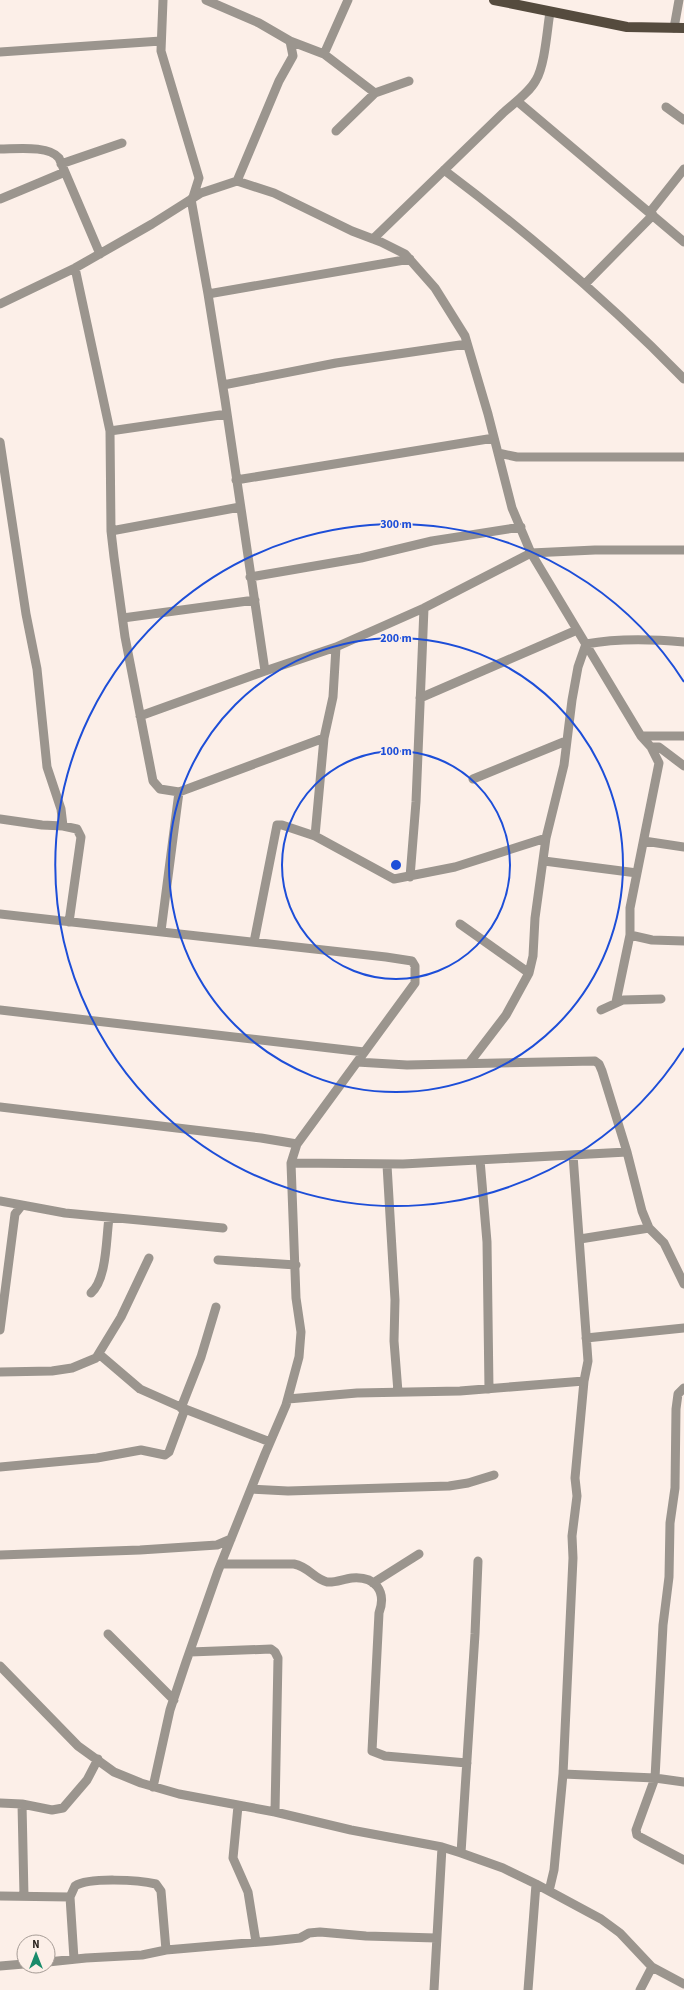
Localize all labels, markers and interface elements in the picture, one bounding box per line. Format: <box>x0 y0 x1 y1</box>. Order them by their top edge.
text: 300 m <box>380 516 412 533</box>
text: 200 m <box>380 630 412 647</box>
text: 100 m <box>380 743 412 760</box>
centre of rings <box>389 858 403 872</box>
north arrow <box>16 1934 56 1974</box>
text: N <box>32 1937 40 1952</box>

